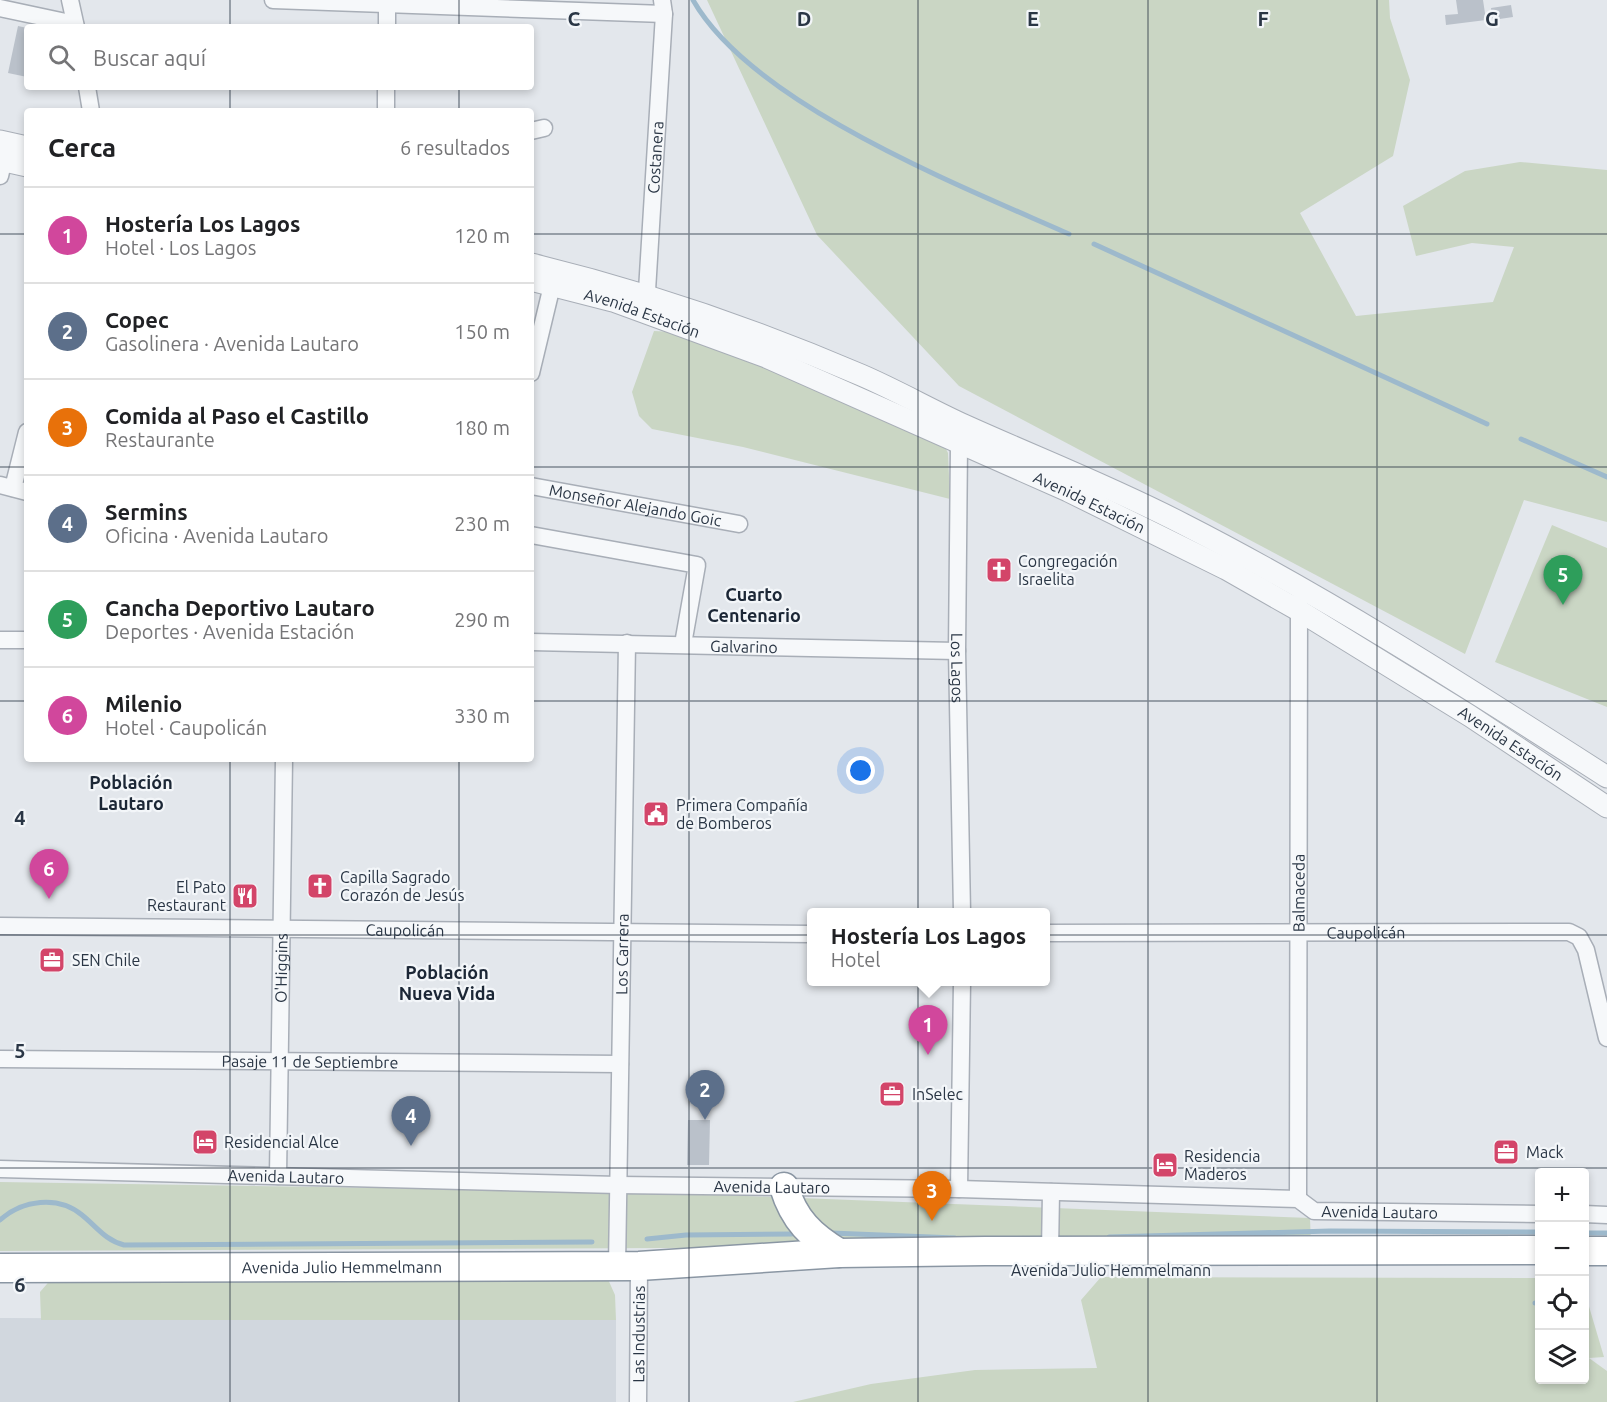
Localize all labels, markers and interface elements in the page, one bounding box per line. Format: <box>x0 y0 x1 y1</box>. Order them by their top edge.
text: C <box>568 7 581 30</box>
text: D <box>797 7 811 30</box>
text: E <box>1027 7 1039 30</box>
text: F <box>1257 7 1269 30</box>
text: G <box>1485 7 1499 30</box>
search box <box>24 24 534 90</box>
icon: search <box>45 41 78 74</box>
text: Buscar aquí <box>93 45 206 70</box>
street label: Costanera <box>644 120 666 194</box>
text: Cerca <box>48 133 116 162</box>
text: 6 resultados <box>400 136 510 159</box>
text: Hostería Los Lagos <box>105 211 301 236</box>
text: 1 <box>62 224 73 247</box>
text: 120 m <box>454 224 510 247</box>
text: Hotel · Los Lagos <box>105 236 256 259</box>
street label: Avenida Estación <box>582 285 703 341</box>
text: Copec <box>105 307 169 332</box>
text: 2 <box>62 320 73 343</box>
text: 150 m <box>454 320 510 343</box>
text: Gasolinera · Avenida Lautaro <box>105 332 359 355</box>
text: Comida al Paso el Castillo <box>105 403 369 428</box>
text: 3 <box>62 416 73 439</box>
text: 180 m <box>454 416 510 439</box>
text: Restaurante <box>105 428 215 451</box>
street label: Avenida Estación <box>1031 468 1148 537</box>
street label: Monseñor Alejando Goic <box>548 480 723 530</box>
text: Sermins <box>105 499 188 524</box>
text: 4 <box>62 512 73 535</box>
text: 230 m <box>454 512 510 535</box>
text: Oficina · Avenida Lautaro <box>105 524 329 547</box>
place label: Congregación Israelita <box>1018 552 1118 588</box>
church icon: Congregación Israelita <box>984 555 1014 585</box>
pin: 5 <box>1544 556 1582 605</box>
district label: Cuarto Centenario <box>707 584 801 625</box>
text: Cancha Deportivo Lautaro <box>105 595 375 620</box>
text: 5 <box>62 608 73 631</box>
text: 290 m <box>454 608 510 631</box>
text: Deportes · Avenida Estación <box>105 620 354 643</box>
street label: Los Lagos <box>948 633 967 703</box>
street label: Galvarino <box>710 637 778 656</box>
text: Milenio <box>105 691 182 716</box>
street label: Avenida Estación <box>1455 702 1566 784</box>
text: 6 <box>62 704 73 727</box>
text: 330 m <box>454 704 510 727</box>
text: Hotel · Caupolicán <box>105 716 267 739</box>
your location <box>846 756 875 785</box>
district label: Población Lautaro <box>89 772 173 813</box>
place label: Primera Compañía de Bomberos <box>676 796 808 832</box>
public building icon: Primera Compañía de Bomberos <box>641 799 671 829</box>
text: 4 <box>14 806 26 829</box>
pin: 6 <box>29 850 68 899</box>
street label: Balmaceda <box>1289 854 1308 932</box>
place label: Capilla Sagrado Corazón de Jesús <box>340 868 464 904</box>
church icon: Capilla Sagrado Corazón de Jesús <box>305 871 335 901</box>
place label: El Pato Restaurant <box>147 878 227 914</box>
restaurant icon: El Pato Restaurant <box>230 881 260 911</box>
popup <box>807 908 1050 986</box>
street label: Los Carrera <box>612 913 632 995</box>
street label: Caupolicán <box>365 921 444 939</box>
text: Hostería Los Lagos <box>831 923 1026 948</box>
street label: Caupolicán <box>1327 923 1405 941</box>
street label: O'Higgins <box>271 933 290 1003</box>
office icon: SEN Chile <box>37 945 67 975</box>
text: Hotel <box>831 948 881 971</box>
place label: SEN Chile <box>72 951 140 969</box>
district label: Población Nueva Vida <box>399 962 495 1003</box>
pin: 1 <box>908 1006 948 1055</box>
text: 5 <box>14 1039 26 1062</box>
street label: Pasaje 11 de Septiembre <box>222 1052 398 1071</box>
pin: 2 <box>686 1070 724 1120</box>
office icon: InSelec <box>877 1079 907 1109</box>
place label: InSelec <box>912 1085 963 1103</box>
pin: 4 <box>392 1096 430 1146</box>
hotel icon: Residencial Alce <box>190 1127 220 1157</box>
place label: Residencial Alce <box>224 1133 339 1151</box>
office icon: Mack <box>1491 1137 1521 1167</box>
place label: Mack <box>1526 1143 1564 1161</box>
place label: Residencia Maderos <box>1184 1147 1260 1183</box>
hotel icon: Residencia Maderos <box>1150 1150 1180 1180</box>
street label: Avenida Lautaro <box>227 1166 344 1187</box>
map controls <box>1535 1168 1589 1384</box>
button: + <box>1535 1168 1589 1222</box>
pin: 3 <box>912 1172 952 1221</box>
street label: Avenida Lautaro <box>713 1177 830 1196</box>
street label: Avenida Lautaro <box>1321 1202 1438 1222</box>
button: − <box>1535 1222 1589 1276</box>
street label: Avenida Julio Hemmelmann <box>242 1258 442 1276</box>
street label: Avenida Julio Hemmelmann <box>1011 1261 1211 1279</box>
text: 6 <box>14 1273 26 1296</box>
button: locate <box>1535 1276 1589 1330</box>
street label: Las Industrias <box>629 1285 648 1383</box>
button: layers <box>1535 1330 1589 1384</box>

